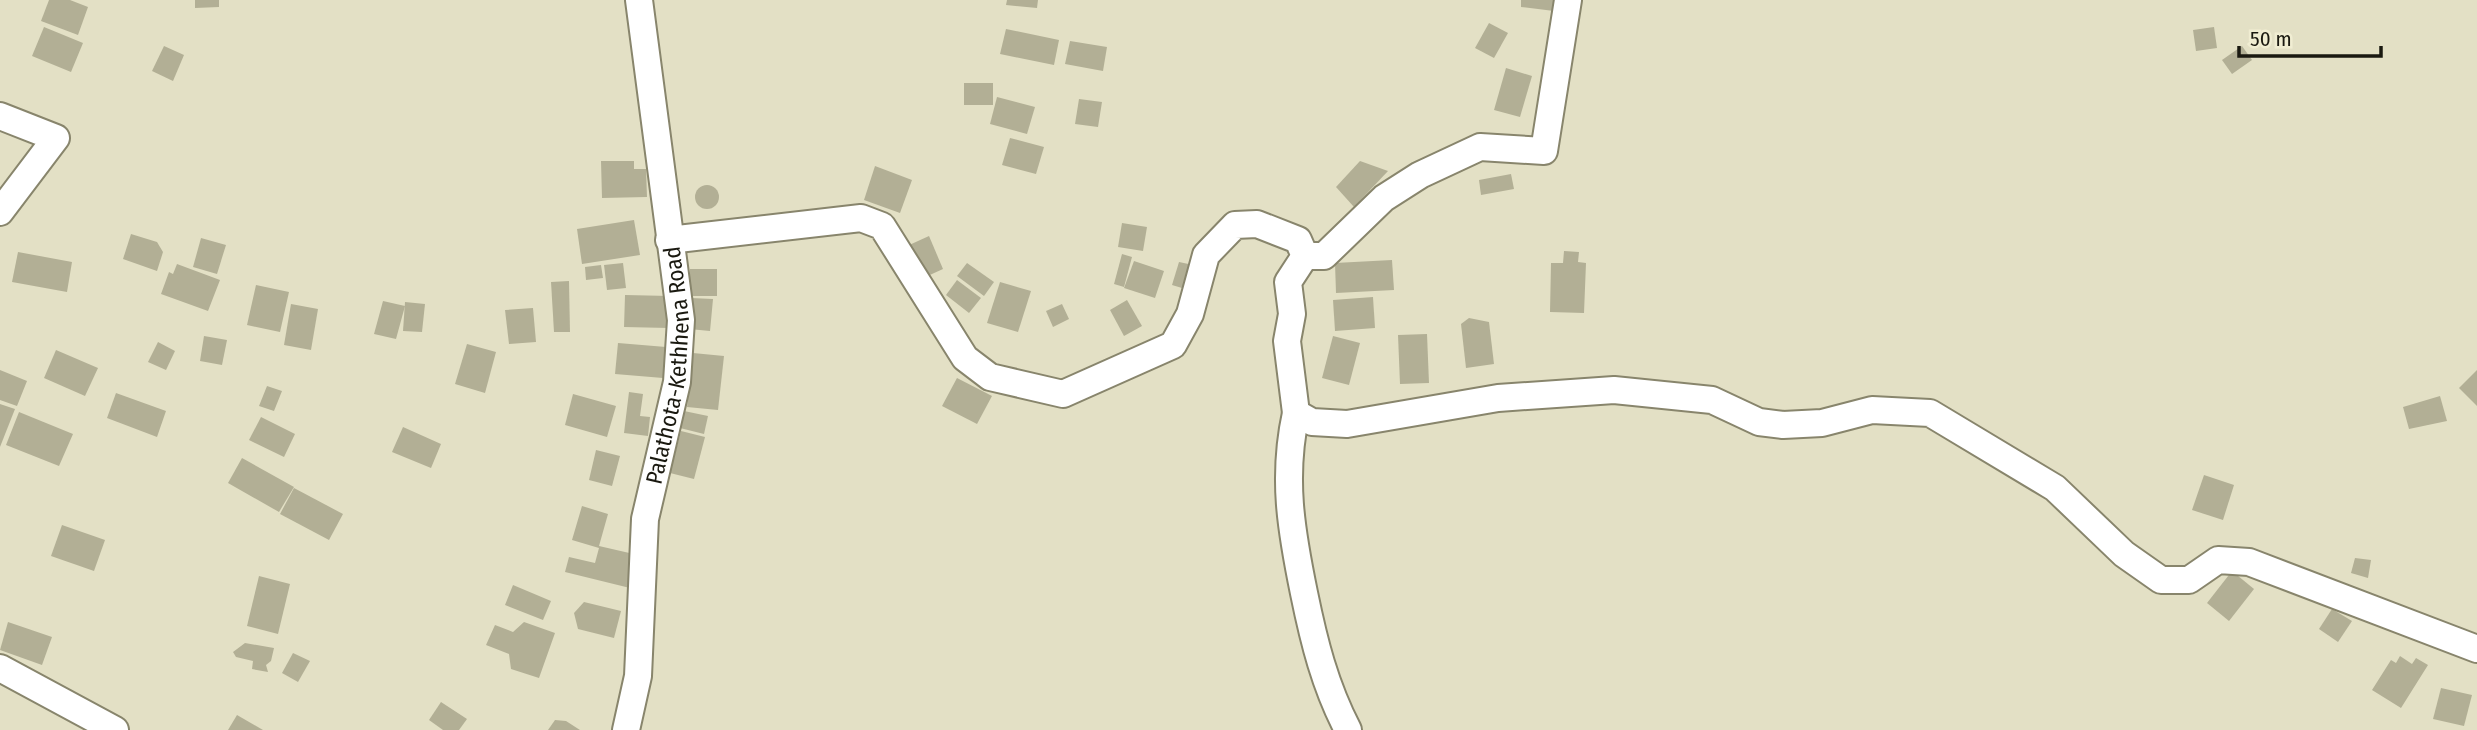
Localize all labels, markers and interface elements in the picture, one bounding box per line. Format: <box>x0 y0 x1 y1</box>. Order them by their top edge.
scale bar <box>2239 14 2381 58</box>
text: 50 m <box>2250 26 2292 52</box>
street label: Palathota-Kethhena Road <box>640 245 695 487</box>

